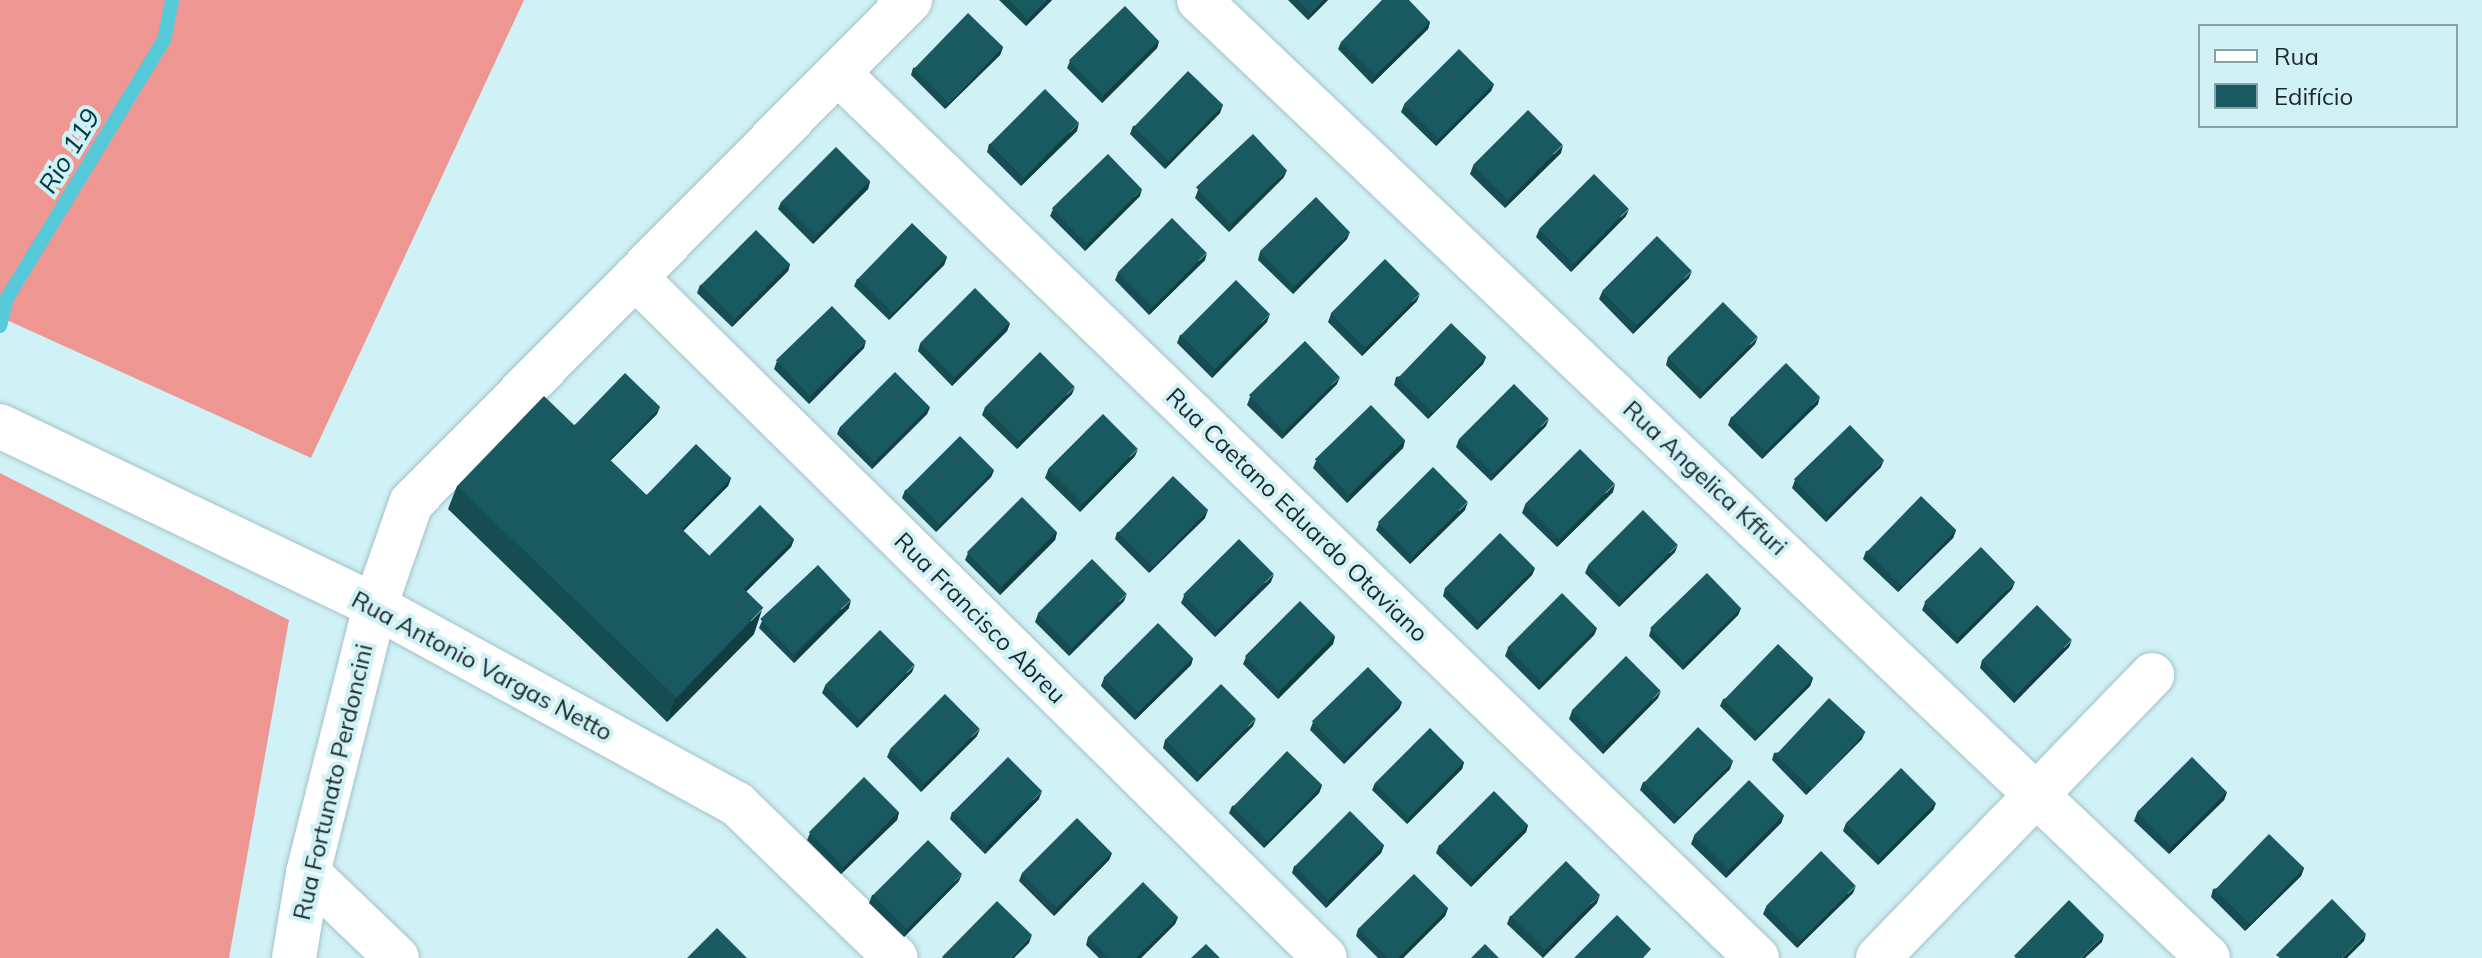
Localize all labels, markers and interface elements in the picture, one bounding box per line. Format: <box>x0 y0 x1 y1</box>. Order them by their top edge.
legend <box>2198 24 2458 128</box>
text: Rua <box>2274 41 2319 71</box>
text: Edifício <box>2274 81 2353 111</box>
water label: Rio 119 <box>32 103 106 199</box>
street label: Rua Caetano Eduardo Otaviano <box>1160 382 1434 648</box>
street label: Rua Angelica Kffuri <box>1617 395 1793 561</box>
street label: Rua Francisco Abreu <box>888 526 1072 710</box>
street label: Rua Antonio Vargas Netto <box>347 585 617 747</box>
street label: Rua Fortunato Perdoncini <box>287 641 379 923</box>

